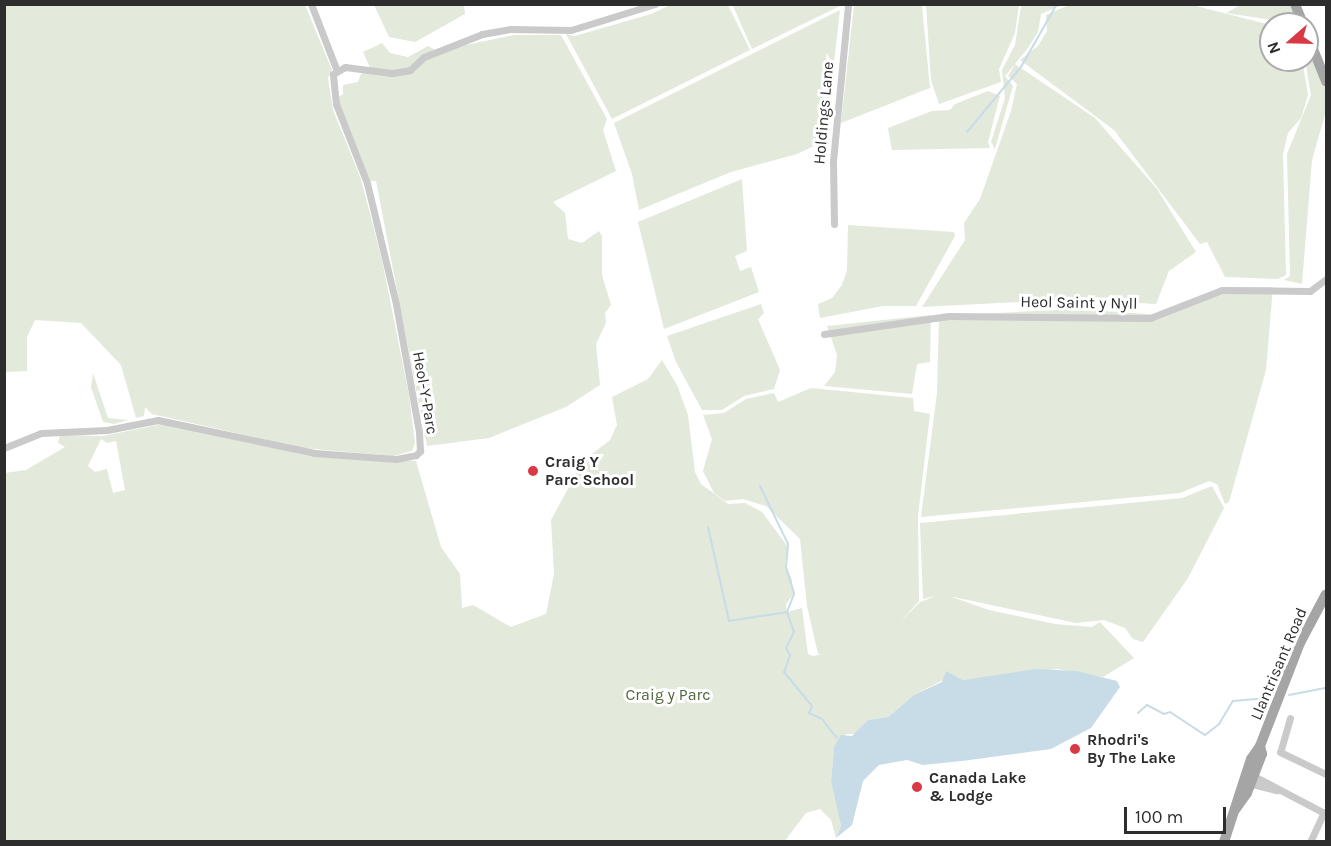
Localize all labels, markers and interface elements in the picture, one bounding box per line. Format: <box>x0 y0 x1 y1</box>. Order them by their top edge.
north arrow <box>1259 12 1319 72</box>
text: N <box>1263 39 1284 56</box>
street label: Holdings Lane <box>810 61 838 165</box>
street label: Heol Saint y Nyll <box>1020 292 1138 314</box>
street label: Heol-Y-Parc <box>408 350 442 436</box>
place label: Craig Y Parc School <box>545 452 634 490</box>
marker: Craig Y Parc School <box>526 464 540 478</box>
street label: Llantrisant Road <box>1247 605 1311 723</box>
park label: Craig y Parc <box>626 685 710 705</box>
place label: Rhodri's By The Lake <box>1087 730 1176 768</box>
marker: Rhodri's By The Lake <box>1068 742 1082 756</box>
place label: Canada Lake & Lodge <box>929 768 1026 806</box>
marker: Canada Lake & Lodge <box>910 780 924 794</box>
scale bar <box>1127 795 1229 833</box>
text: 100 m <box>1135 806 1183 828</box>

